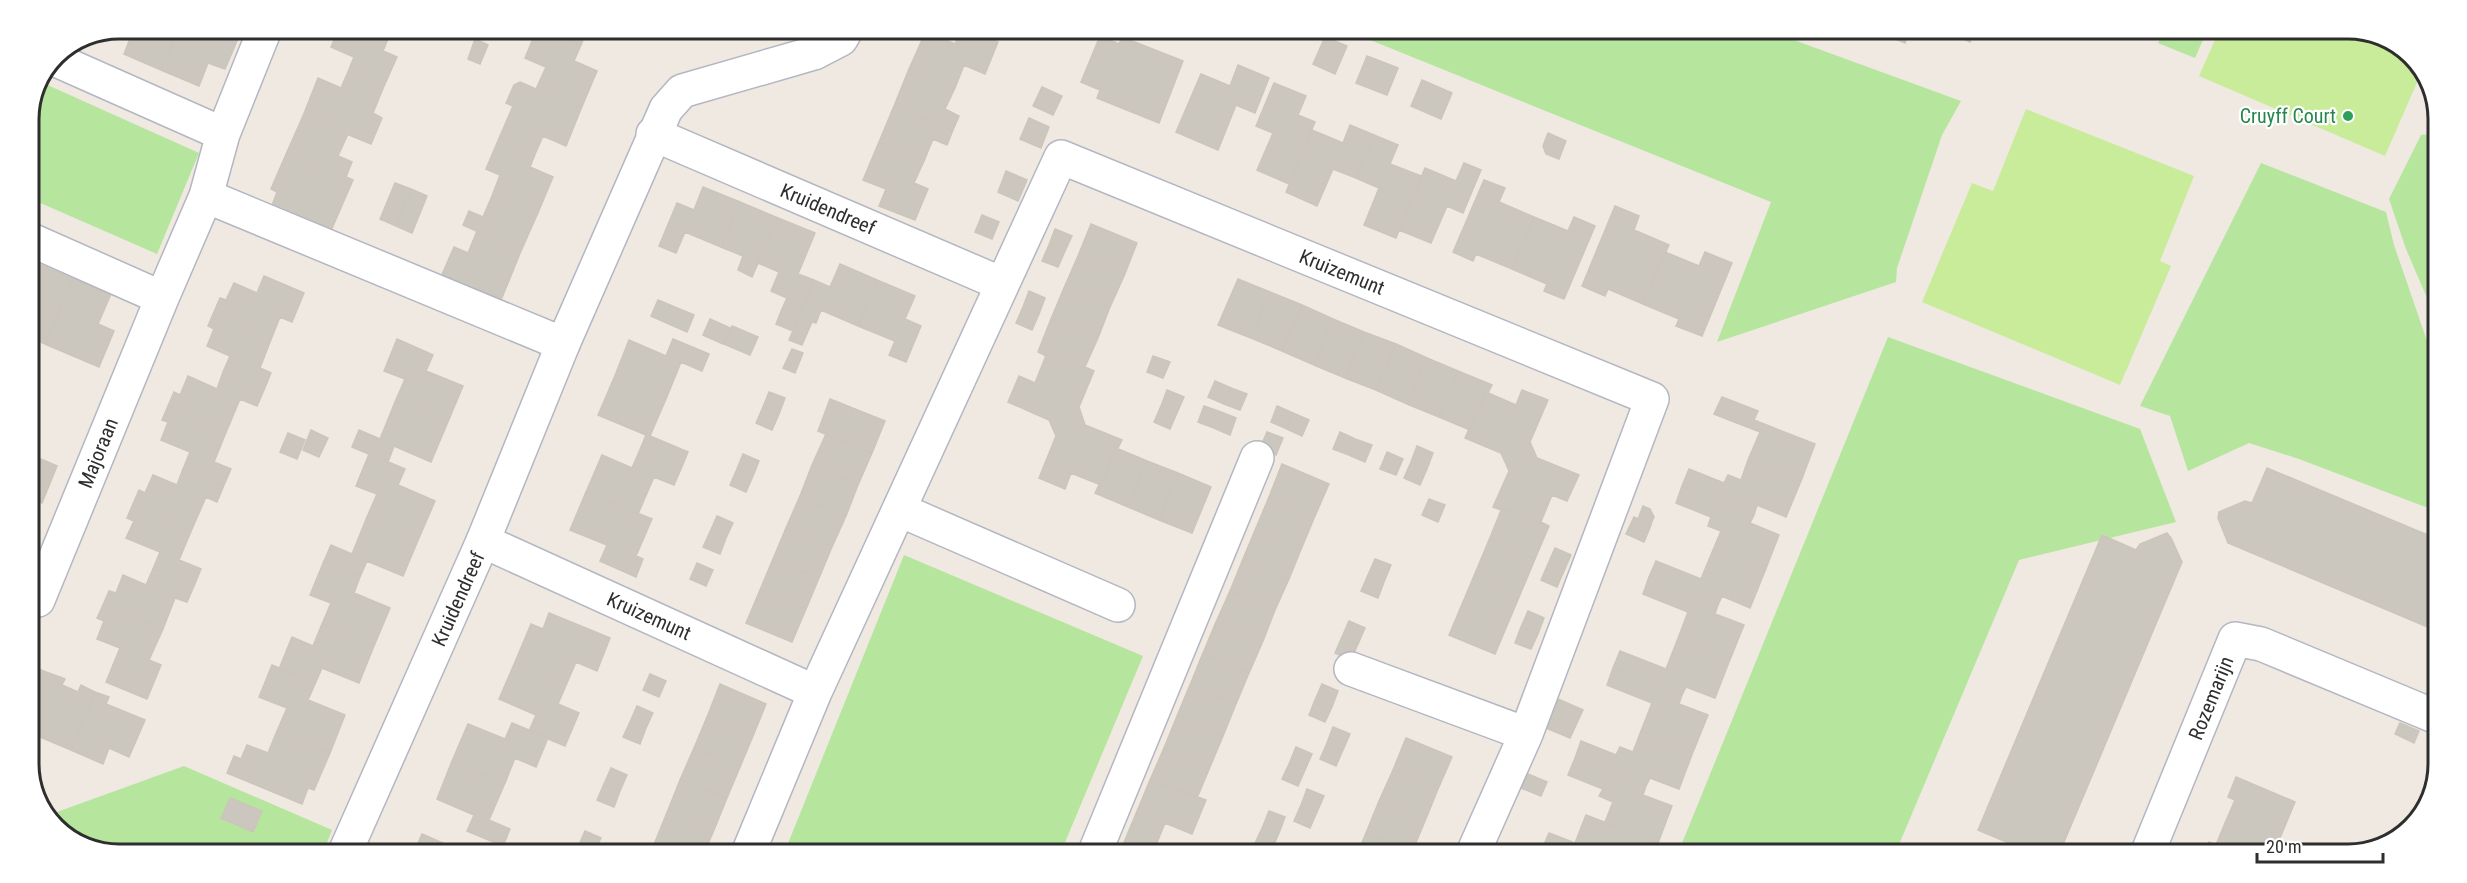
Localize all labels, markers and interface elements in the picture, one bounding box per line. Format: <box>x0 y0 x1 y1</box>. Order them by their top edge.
place label: Cruyff Court <box>2240 104 2336 128</box>
marker: Cruyff Court <box>2341 109 2355 123</box>
street label: Kruidendreef <box>777 178 880 240</box>
street label: Kruizemunt <box>1296 244 1388 300</box>
street label: Majoraan <box>73 414 123 492</box>
street label: Kruidendreef <box>426 547 490 650</box>
street label: Kruizemunt <box>603 587 695 645</box>
street label: Rozemarijn <box>2183 653 2239 743</box>
scale bar <box>2257 826 2383 864</box>
text: 20 m <box>2266 836 2301 857</box>

